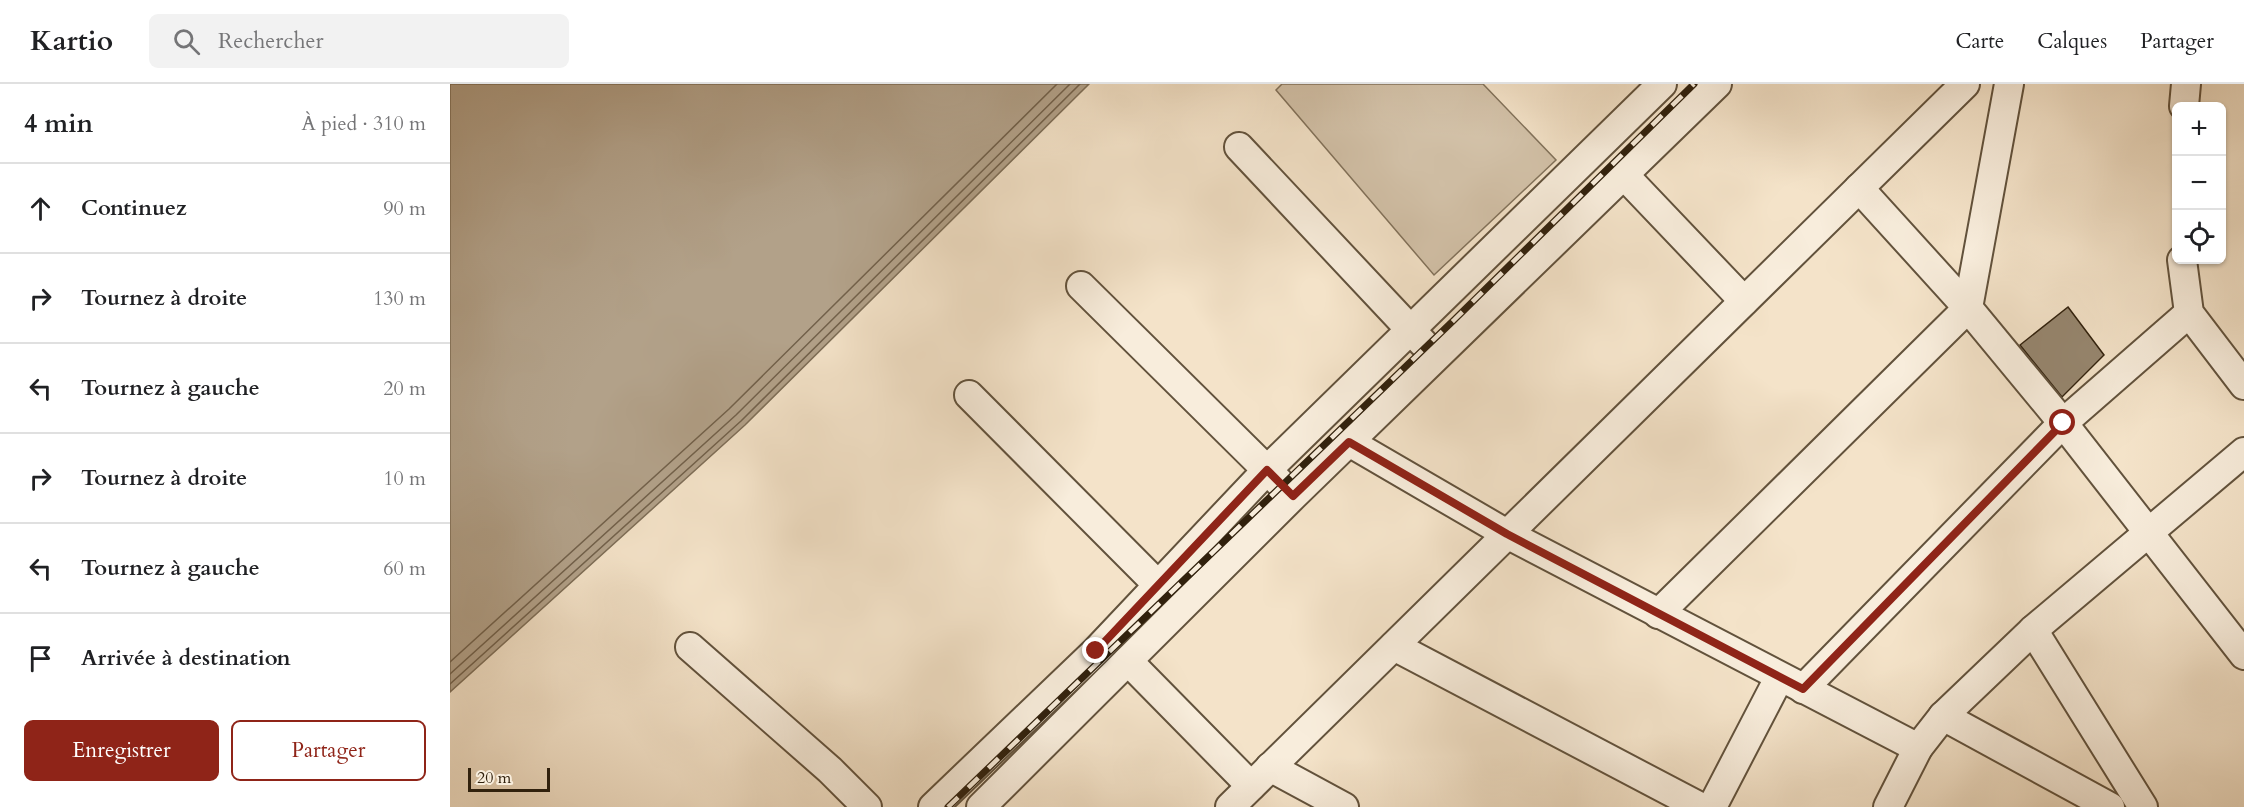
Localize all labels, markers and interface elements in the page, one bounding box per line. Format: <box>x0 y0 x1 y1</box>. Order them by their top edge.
search box <box>149 14 569 68</box>
text: Kartio <box>30 22 113 60</box>
icon: search <box>170 25 203 58</box>
text: Rechercher <box>218 26 324 56</box>
text: Carte <box>1955 27 2004 56</box>
text: Calques <box>2037 27 2107 56</box>
text: Partager <box>2140 27 2214 56</box>
map controls <box>2172 102 2226 264</box>
button: + <box>2172 102 2226 156</box>
text: 4 min <box>24 106 93 141</box>
text: À pied · 310 m <box>302 110 426 137</box>
button: − <box>2172 156 2226 210</box>
icon: ahead <box>24 192 57 225</box>
text: Continuez <box>81 193 187 223</box>
text: 90 m <box>383 195 426 222</box>
button: locate <box>2172 210 2226 264</box>
icon: right <box>24 282 57 315</box>
text: Tournez à droite <box>81 283 247 313</box>
text: 130 m <box>373 285 426 312</box>
icon: left <box>24 372 57 405</box>
text: Tournez à gauche <box>81 373 260 403</box>
text: 20 m <box>383 375 426 402</box>
route start <box>2049 409 2075 435</box>
icon: right <box>24 462 57 495</box>
text: Tournez à droite <box>81 463 247 493</box>
text: 10 m <box>383 465 426 492</box>
icon: left <box>24 552 57 585</box>
text: Tournez à gauche <box>81 553 260 583</box>
text: 60 m <box>383 555 426 582</box>
route end <box>1082 637 1108 663</box>
icon: arrive <box>24 642 57 675</box>
text: Arrivée à destination <box>81 643 291 673</box>
button: Enregistrer <box>24 720 219 781</box>
button: Partager <box>231 720 426 781</box>
scale bar <box>468 765 550 792</box>
text: 20 m <box>477 767 511 789</box>

